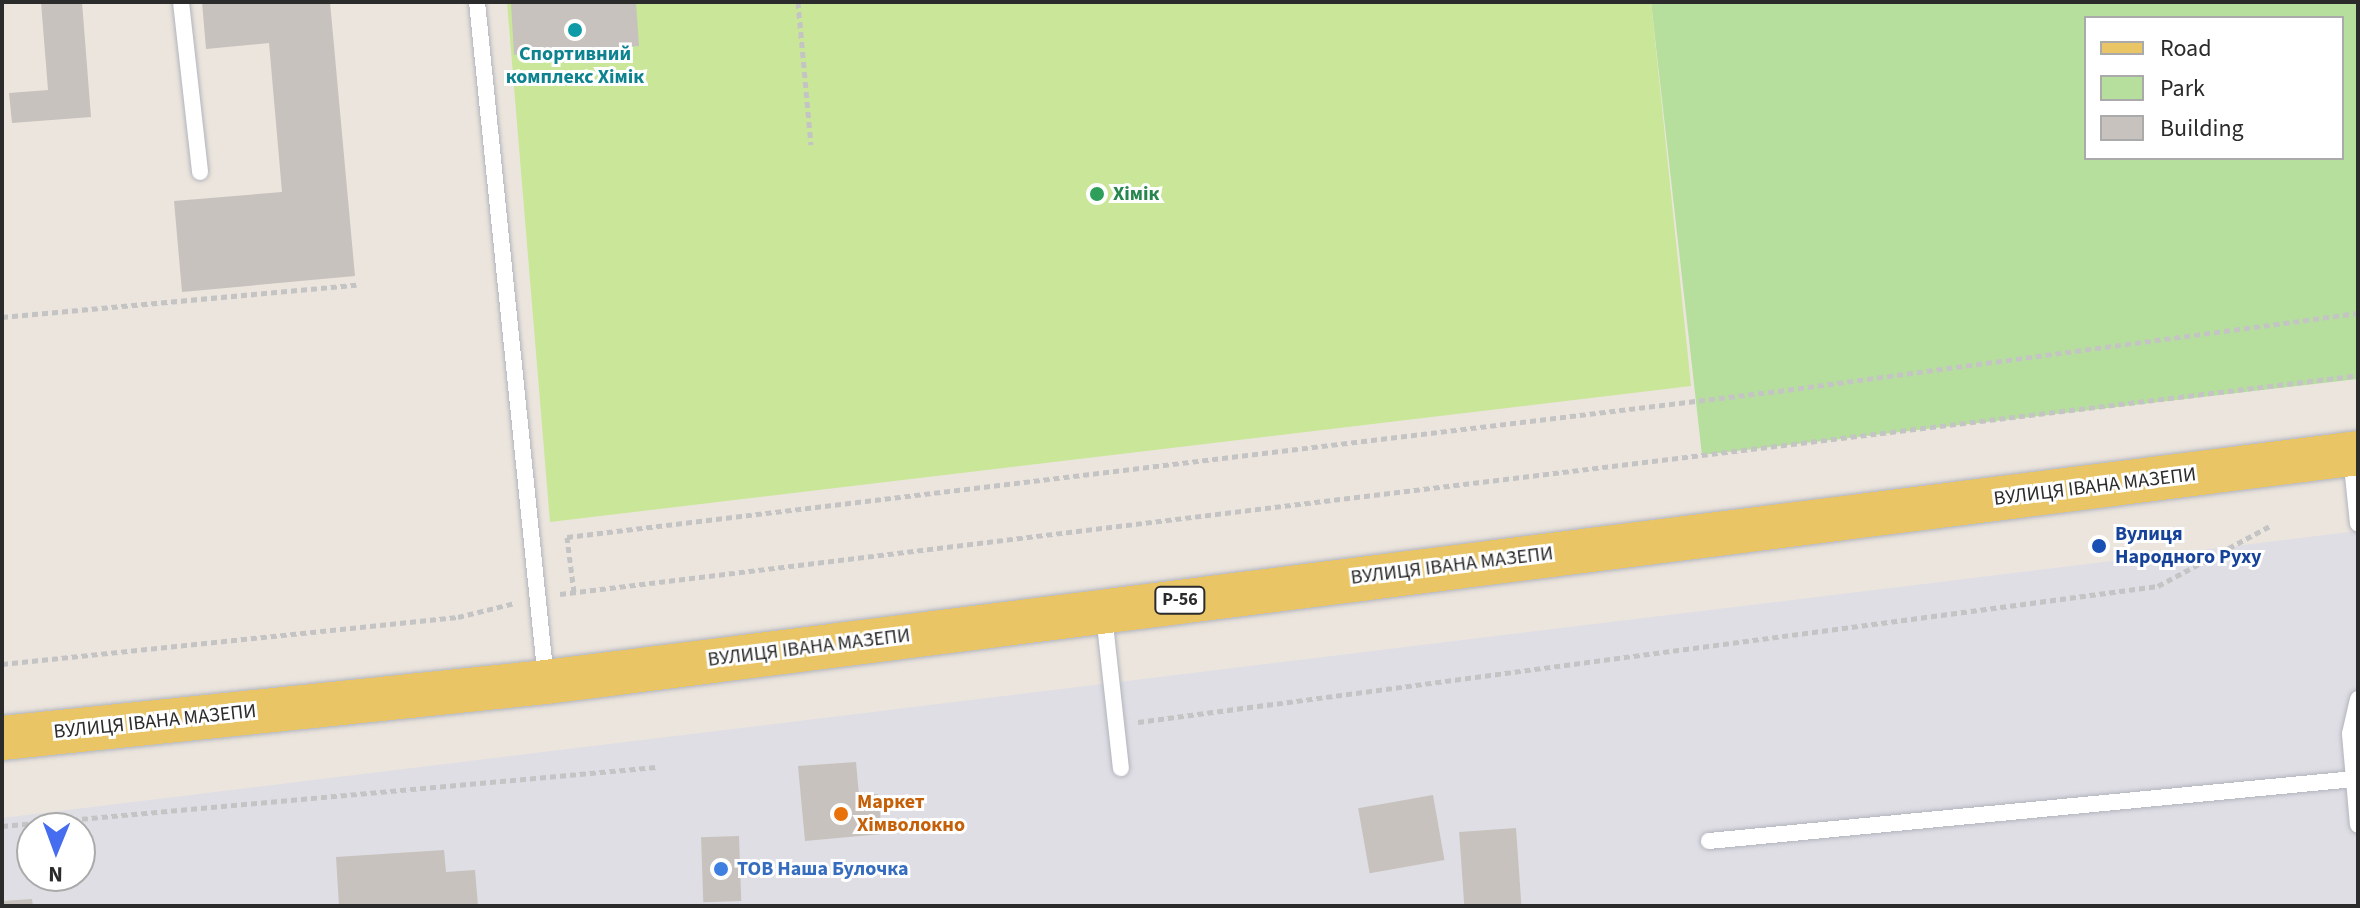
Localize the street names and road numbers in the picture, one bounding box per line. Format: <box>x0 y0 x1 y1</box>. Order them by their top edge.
street label: ВУЛИЦЯ ІВАНА МАЗЕПИ <box>1992 463 2198 511</box>
street label: ВУЛИЦЯ ІВАНА МАЗЕПИ <box>1349 542 1555 590</box>
road number: Р-56 <box>1154 586 1206 614</box>
street label: ВУЛИЦЯ ІВАНА МАЗЕПИ <box>706 624 912 672</box>
street label: ВУЛИЦЯ ІВАНА МАЗЕПИ <box>52 699 258 745</box>

